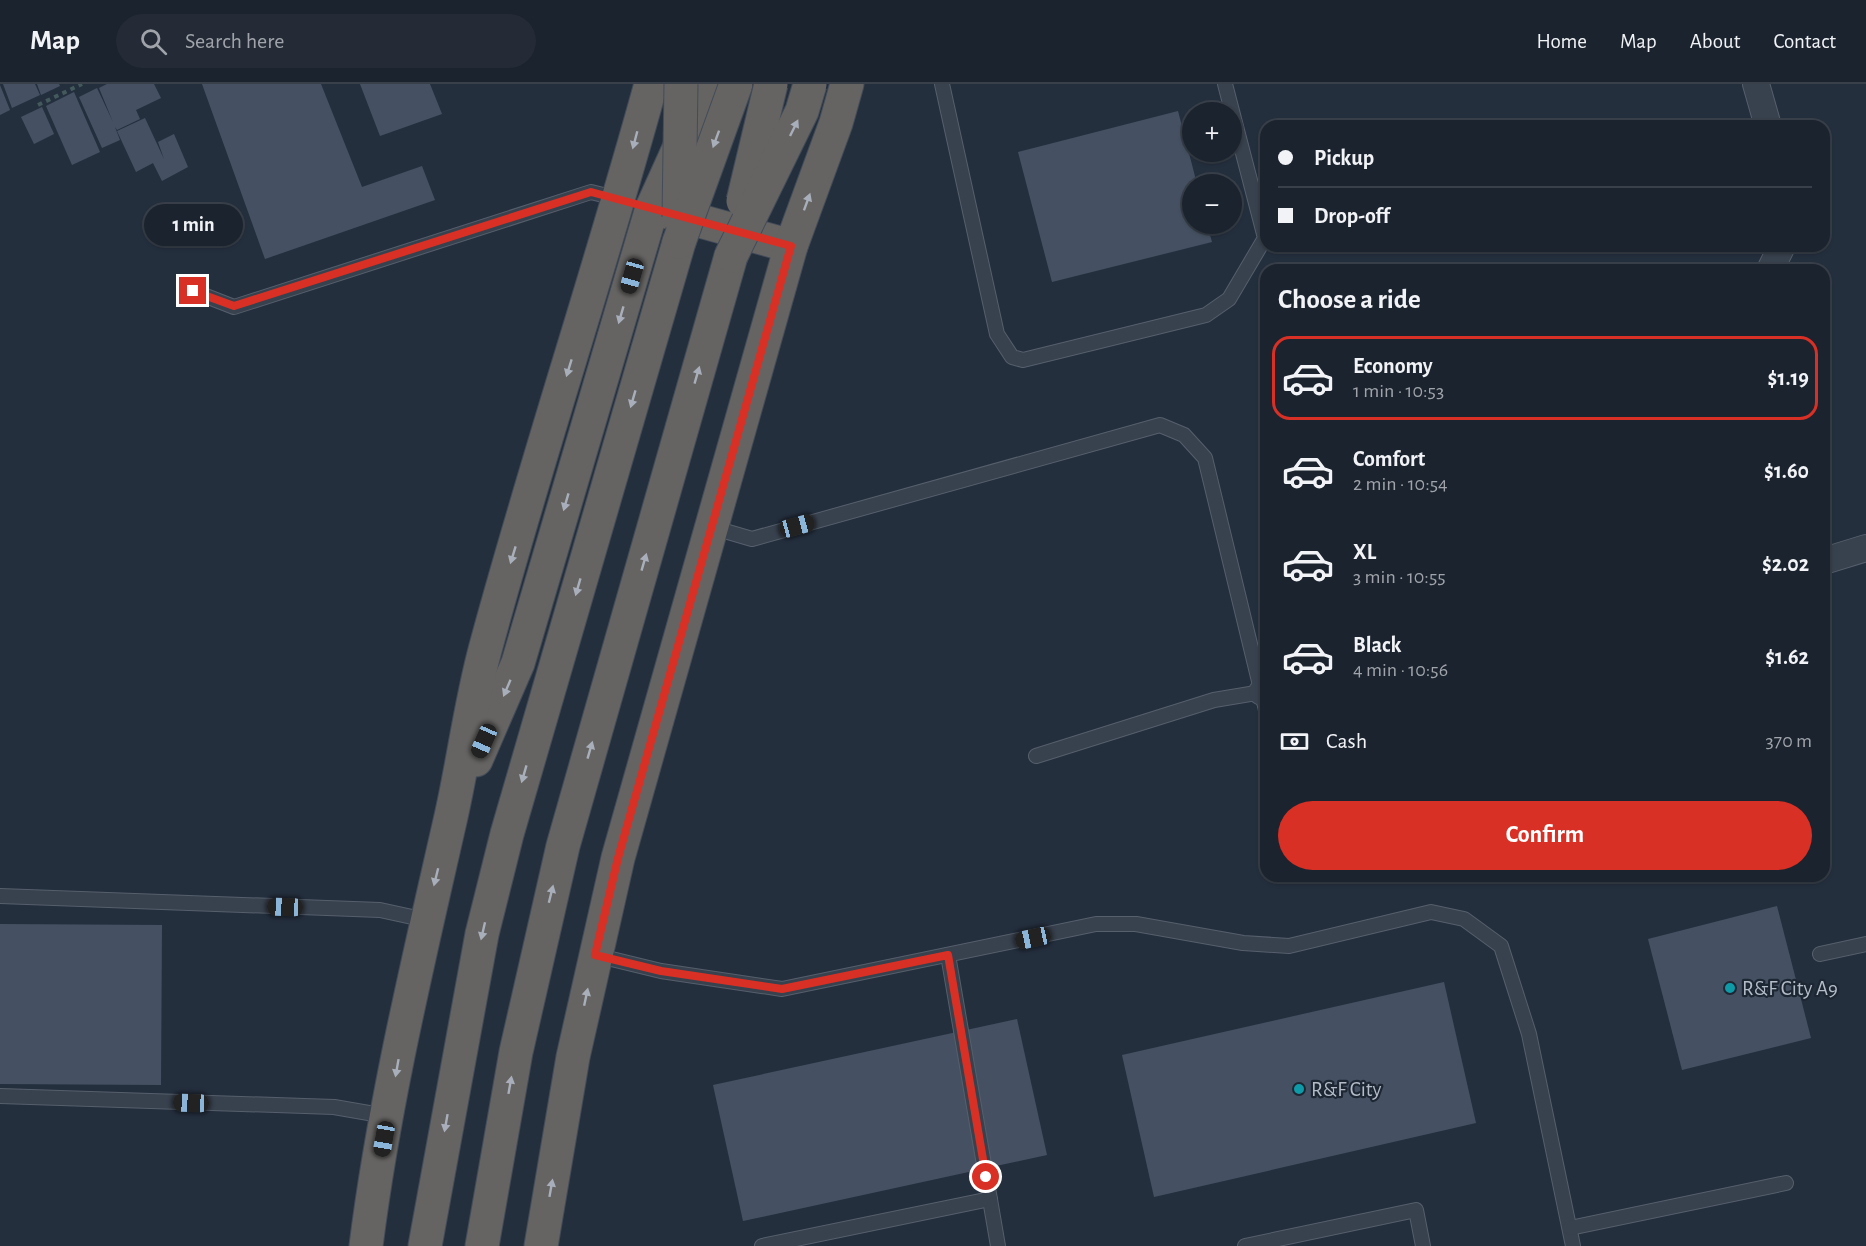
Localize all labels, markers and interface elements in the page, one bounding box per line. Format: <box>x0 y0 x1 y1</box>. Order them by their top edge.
search box <box>116 14 536 68</box>
icon: search <box>137 25 170 58</box>
text: Map <box>30 27 80 55</box>
text: Search here <box>185 30 284 52</box>
text: Home <box>1536 31 1587 52</box>
text: Map <box>1620 31 1657 52</box>
text: About <box>1690 31 1740 52</box>
text: Contact <box>1773 31 1836 52</box>
map controls <box>1182 102 1242 234</box>
button: + <box>1182 102 1242 162</box>
one-way arrow <box>789 119 798 136</box>
one-way arrow <box>711 130 721 148</box>
one-way arrow <box>630 132 639 150</box>
text: Pickup <box>1314 147 1374 169</box>
button: − <box>1182 174 1242 234</box>
one-way arrow <box>803 193 813 211</box>
callout: 1 min <box>144 204 242 246</box>
text: Drop-off <box>1314 205 1390 227</box>
text: 1 min <box>172 215 215 235</box>
car <box>618 256 646 296</box>
route end <box>179 277 206 304</box>
text: Choose a ride <box>1278 286 1421 313</box>
one-way arrow <box>615 306 625 324</box>
icon: car <box>1281 351 1335 405</box>
text: Economy <box>1353 355 1433 377</box>
one-way arrow <box>564 359 573 377</box>
one-way arrow <box>693 366 702 384</box>
text: $1.19 <box>1768 367 1809 389</box>
text: 1 min · 10:53 <box>1353 381 1444 401</box>
one-way arrow <box>628 390 637 408</box>
icon: car <box>1281 444 1335 498</box>
text: Comfort <box>1353 448 1425 470</box>
text: $1.60 <box>1764 460 1809 482</box>
text: 2 min · 10:54 <box>1353 474 1448 494</box>
one-way arrow <box>561 493 570 511</box>
car <box>777 513 817 539</box>
icon: car <box>1281 537 1335 591</box>
text: XL <box>1353 541 1376 563</box>
one-way arrow <box>508 546 517 564</box>
one-way arrow <box>640 553 649 571</box>
text: $2.02 <box>1762 553 1809 575</box>
text: 3 min · 10:55 <box>1353 567 1446 587</box>
one-way arrow <box>573 578 583 596</box>
icon: car <box>1281 630 1335 684</box>
text: Black <box>1353 634 1401 656</box>
text: $1.62 <box>1765 646 1809 668</box>
text: 4 min · 10:56 <box>1353 660 1448 680</box>
one-way arrow <box>502 679 512 697</box>
car <box>468 721 500 761</box>
icon: cash <box>1278 725 1311 758</box>
text: Cash <box>1326 730 1367 752</box>
text: 370 m <box>1766 731 1812 751</box>
one-way arrow <box>586 741 595 759</box>
one-way arrow <box>519 765 528 783</box>
button: Confirm <box>1278 801 1812 870</box>
one-way arrow <box>431 867 441 886</box>
one-way arrow <box>546 885 556 903</box>
car <box>267 897 303 917</box>
one-way arrow <box>477 922 487 941</box>
car <box>1014 925 1052 951</box>
place label: R&F City A9 <box>1742 978 1838 999</box>
marker: R&F City A9 <box>1723 981 1737 995</box>
one-way arrow <box>582 987 592 1006</box>
one-way arrow <box>392 1058 401 1077</box>
one-way arrow <box>506 1075 515 1094</box>
place label: R&F City <box>1311 1079 1382 1100</box>
marker: R&F City <box>1292 1082 1306 1096</box>
car <box>173 1093 209 1113</box>
one-way arrow <box>441 1114 450 1133</box>
car <box>372 1120 396 1158</box>
route start <box>972 1163 999 1190</box>
one-way arrow <box>547 1179 556 1198</box>

